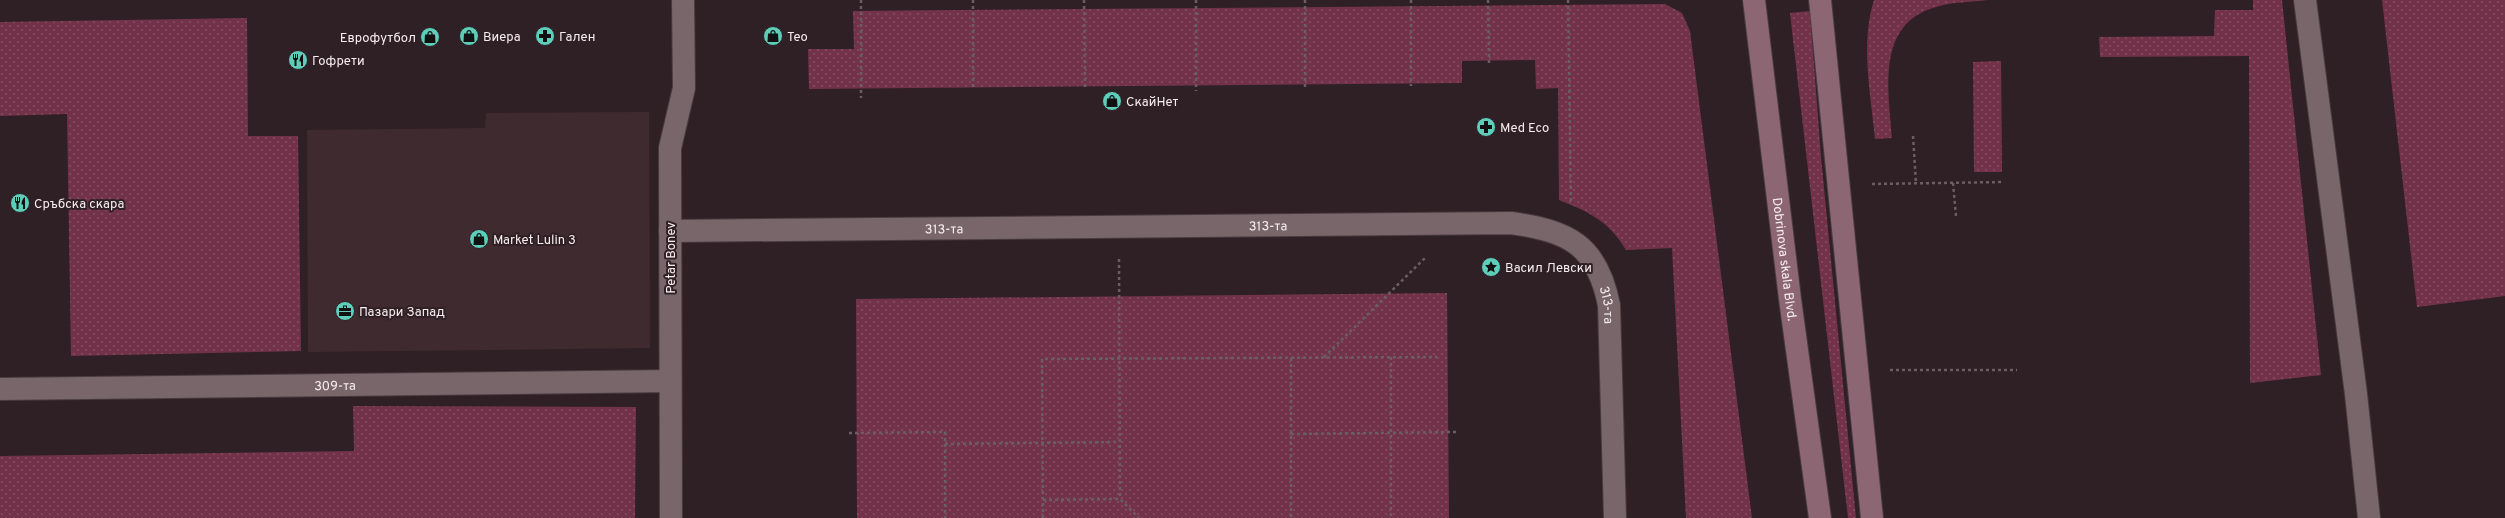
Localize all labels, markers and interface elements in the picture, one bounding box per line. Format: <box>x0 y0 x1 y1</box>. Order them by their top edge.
shop icon: Виера <box>458 25 480 47</box>
pharmacy icon: Гален <box>534 25 556 47</box>
shop icon: Тео <box>762 25 784 47</box>
shop icon: Еврофутбол <box>419 26 441 48</box>
place label: Виера <box>483 30 521 46</box>
place label: Гален <box>559 30 595 46</box>
place label: Тео <box>787 30 808 46</box>
place label: Еврофутбол <box>340 31 416 47</box>
restaurant icon: Гофрети <box>287 49 309 71</box>
place label: Гофрети <box>312 54 365 70</box>
shop icon: СкайНет <box>1101 90 1123 112</box>
place label: СкайНет <box>1126 95 1179 111</box>
pharmacy icon: Med Eco <box>1475 116 1497 138</box>
place label: Med Eco <box>1500 121 1549 137</box>
restaurant icon: Сръбска скара <box>9 192 31 214</box>
place label: Сръбска скара <box>34 197 124 213</box>
street label: Dobrinova skala Blvd. <box>1768 197 1799 322</box>
street label: 313-та <box>1249 219 1287 235</box>
street label: Petar Bonev <box>664 222 680 294</box>
street label: 313-та <box>925 222 963 239</box>
shop icon: Market Lulin 3 <box>468 228 490 250</box>
place label: Market Lulin 3 <box>493 233 576 249</box>
place icon: Васил Левски <box>1480 256 1502 278</box>
place label: Васил Левски <box>1505 261 1592 277</box>
street label: 313-та <box>1595 284 1616 324</box>
office icon: Пазари Запад <box>334 300 356 322</box>
place label: Пазари Запад <box>359 305 445 321</box>
street label: 309-та <box>314 379 356 395</box>

